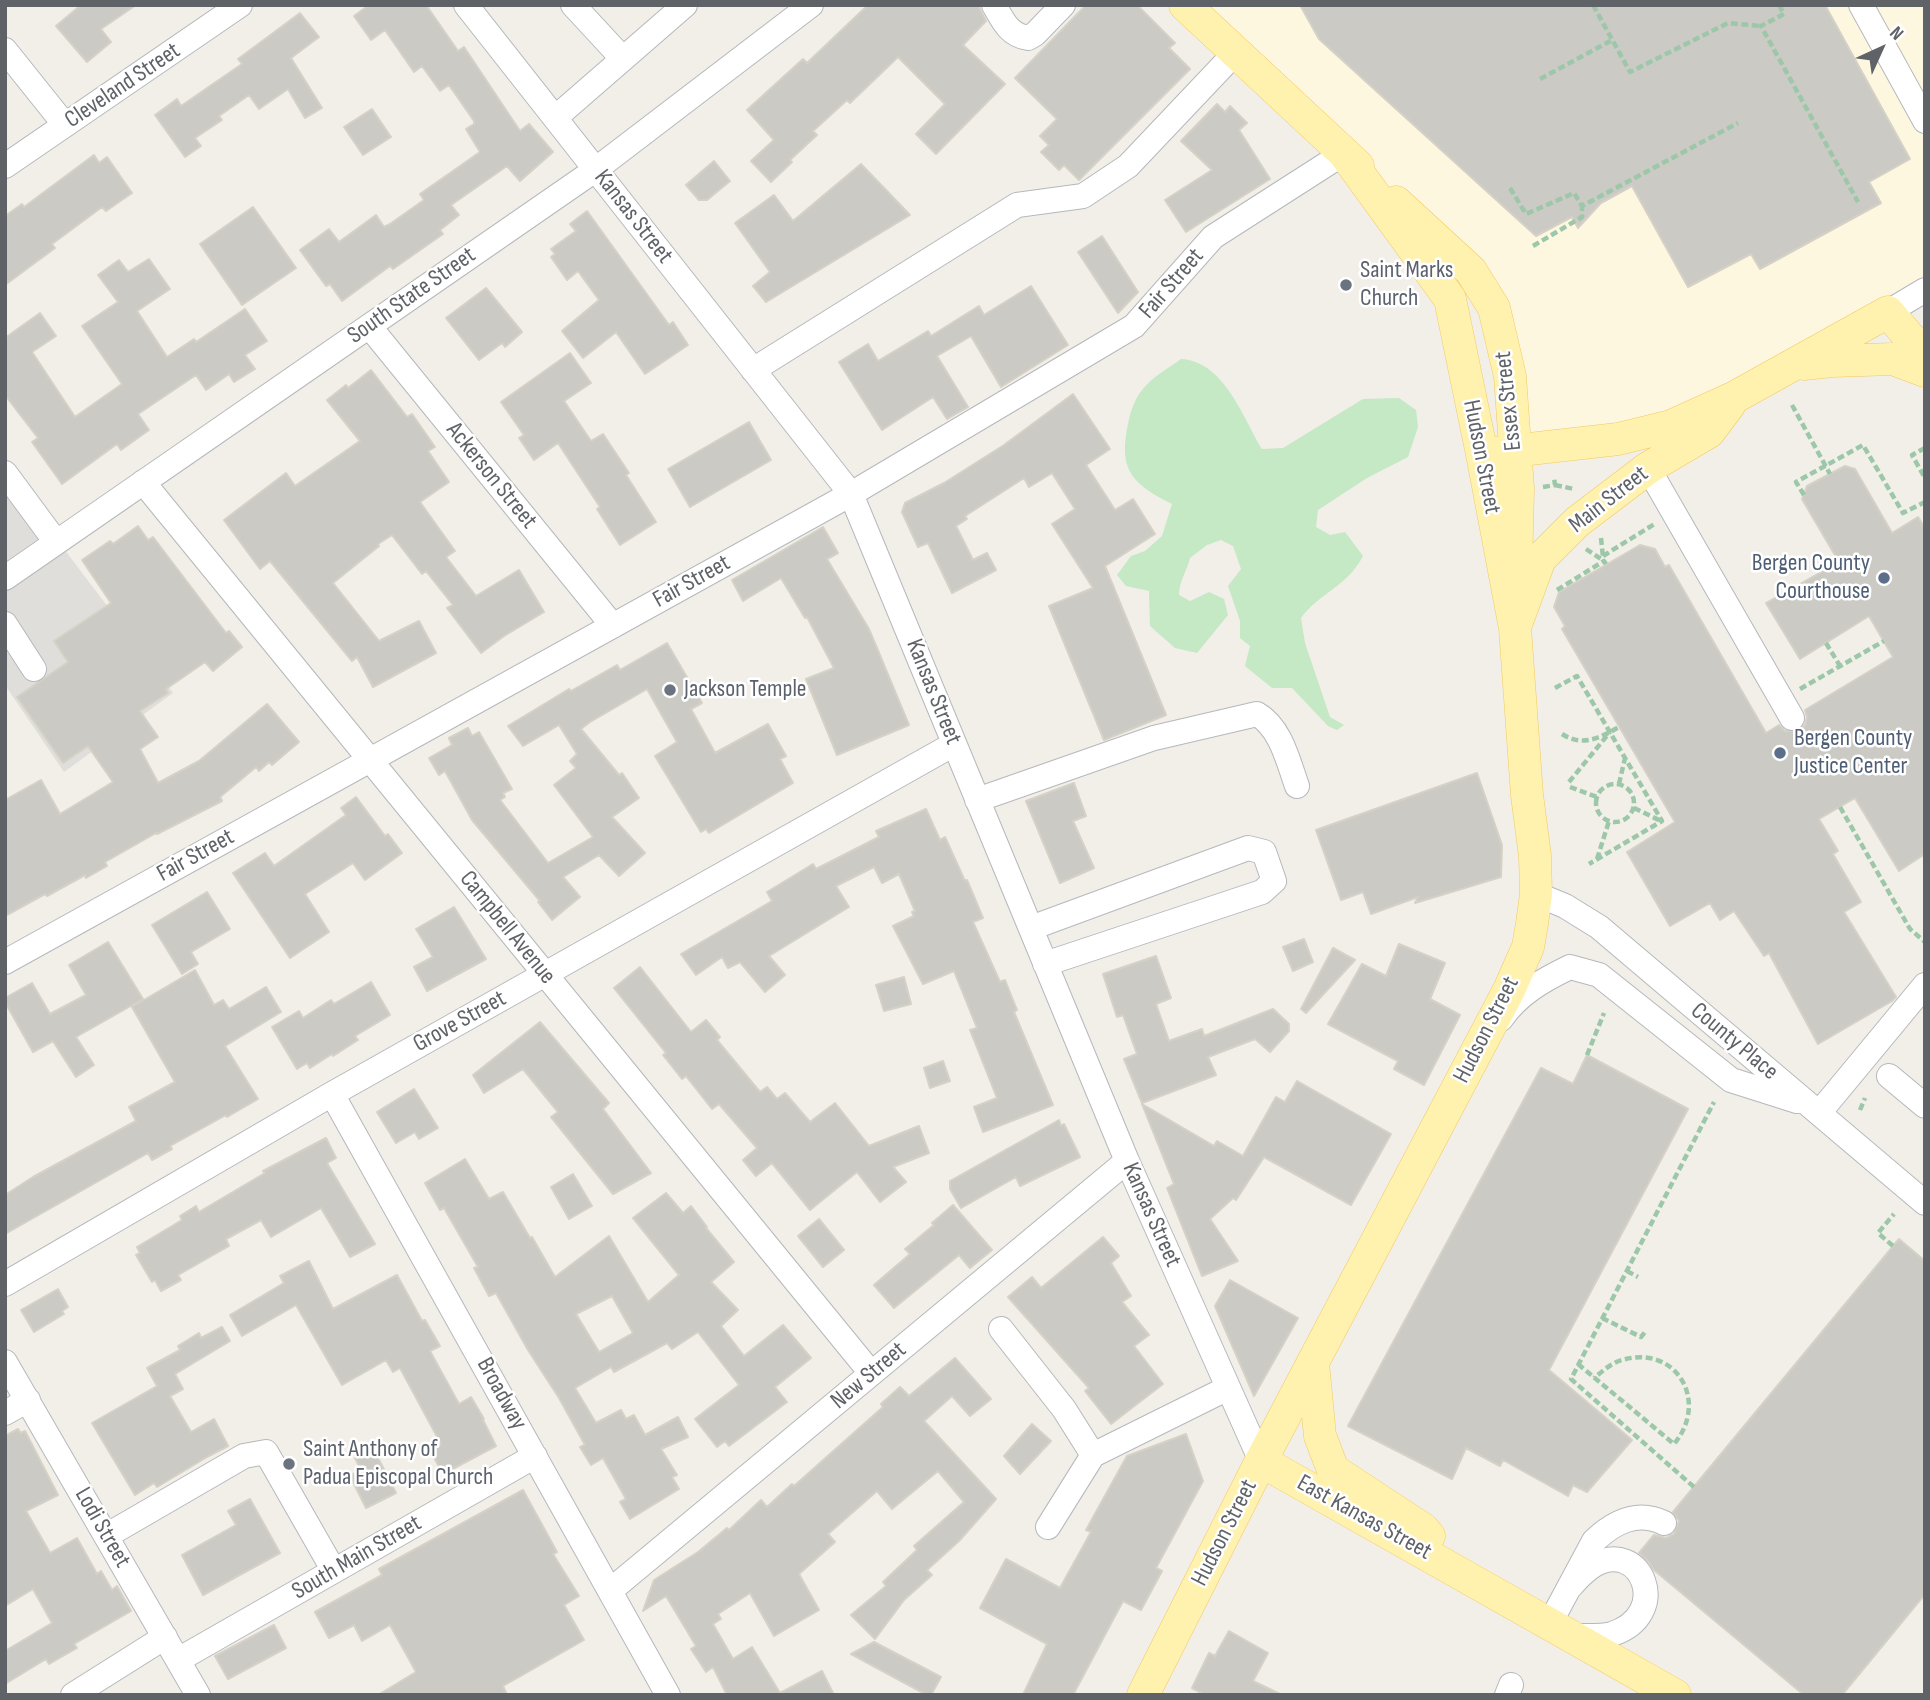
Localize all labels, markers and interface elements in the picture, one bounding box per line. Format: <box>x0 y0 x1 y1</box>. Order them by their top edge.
north arrow <box>1846 14 1916 84</box>
text: N <box>1884 22 1908 46</box>
street label: Cleveland Street <box>60 37 186 135</box>
street label: Kansas Street <box>587 164 679 270</box>
street label: South State Street <box>342 241 482 351</box>
street label: Fair Street <box>1134 243 1210 325</box>
place label: Saint Marks Church <box>1360 257 1453 313</box>
marker: Saint Marks Church <box>1338 277 1354 293</box>
street label: Essex Street <box>1489 350 1529 452</box>
street label: Hudson Street <box>1456 398 1506 516</box>
street label: Ackerson Street <box>439 417 543 535</box>
street label: Main Street <box>1564 460 1654 540</box>
street label: Fair Street <box>648 549 736 615</box>
place label: Bergen County Courthouse <box>1752 550 1870 606</box>
marker: Bergen County Courthouse <box>1876 570 1892 586</box>
street label: Kansas Street <box>899 635 967 749</box>
place label: Jackson Temple <box>684 676 807 704</box>
marker: Jackson Temple <box>662 682 678 698</box>
place label: Bergen County Justice Center <box>1794 725 1912 781</box>
marker: Bergen County Justice Center <box>1772 745 1788 761</box>
street label: Fair Street <box>152 823 240 889</box>
street label: Campbell Avenue <box>453 866 561 990</box>
street label: Hudson Street <box>1448 972 1526 1088</box>
street label: Grove Street <box>409 985 511 1059</box>
street label: County Place <box>1684 997 1784 1087</box>
street label: Kansas Street <box>1115 1158 1187 1272</box>
street label: New Street <box>825 1336 913 1416</box>
street label: Broadway <box>470 1353 532 1435</box>
place label: Saint Anthony of Padua Episcopal Church <box>303 1436 493 1492</box>
marker: Saint Anthony of Padua Episcopal Church <box>281 1456 297 1472</box>
street label: East Kansas Street <box>1292 1469 1436 1567</box>
street label: Hudson Street <box>1186 1475 1264 1591</box>
street label: Lodi Street <box>68 1483 136 1573</box>
street label: South Main Street <box>287 1509 427 1607</box>

